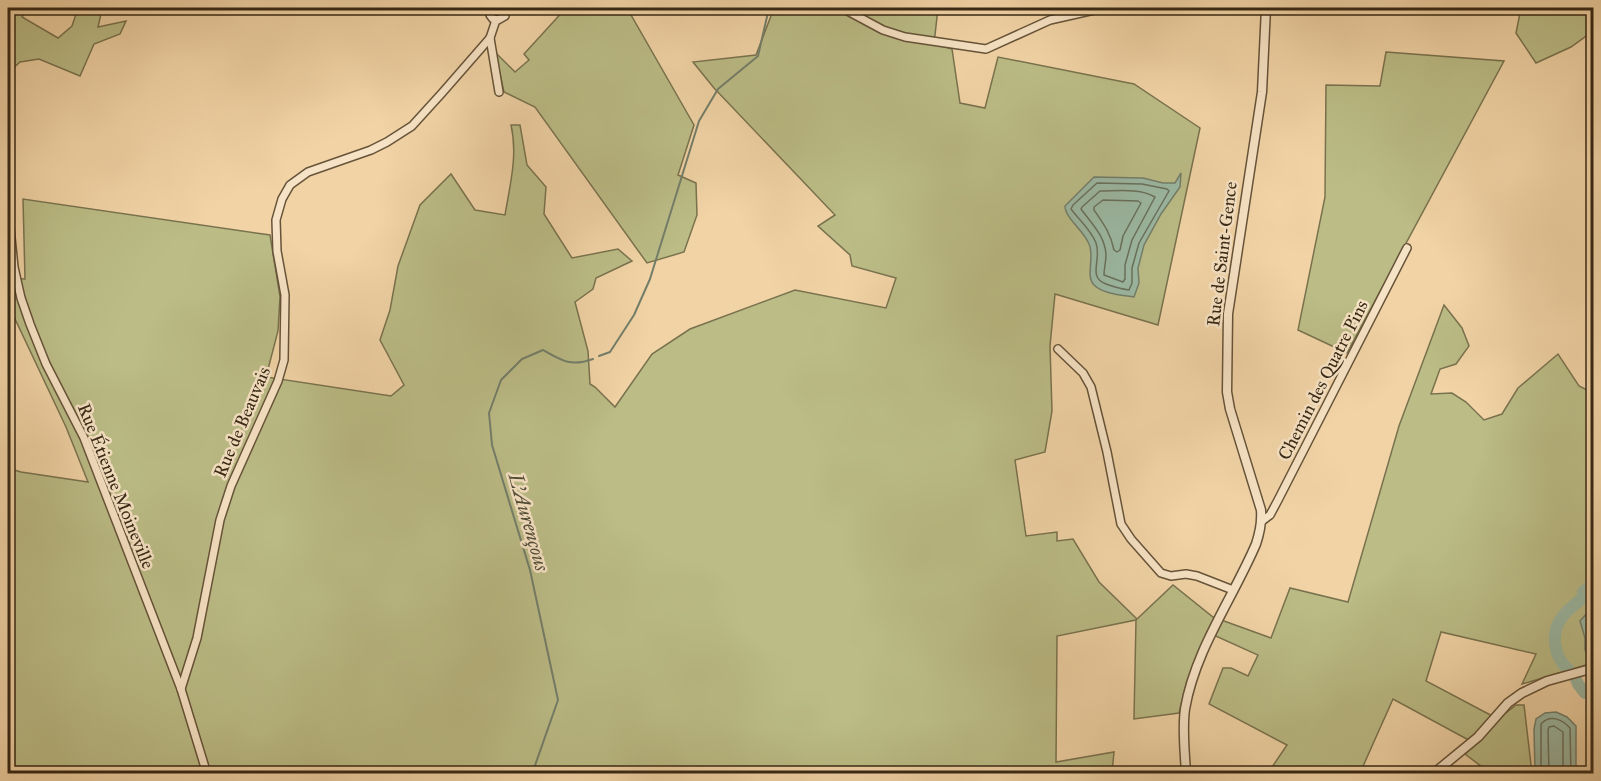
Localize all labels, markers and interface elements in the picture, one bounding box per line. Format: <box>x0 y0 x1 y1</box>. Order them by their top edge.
street label: Rue de Saint-Gence <box>1202 180 1242 328</box>
street label: Chemin des Quatre Pins <box>1273 296 1373 464</box>
street label: Rue de Beauvais <box>209 363 275 481</box>
street label: Rue Étienne Moineville <box>73 399 161 572</box>
water label: L'Aurençous <box>503 469 555 575</box>

